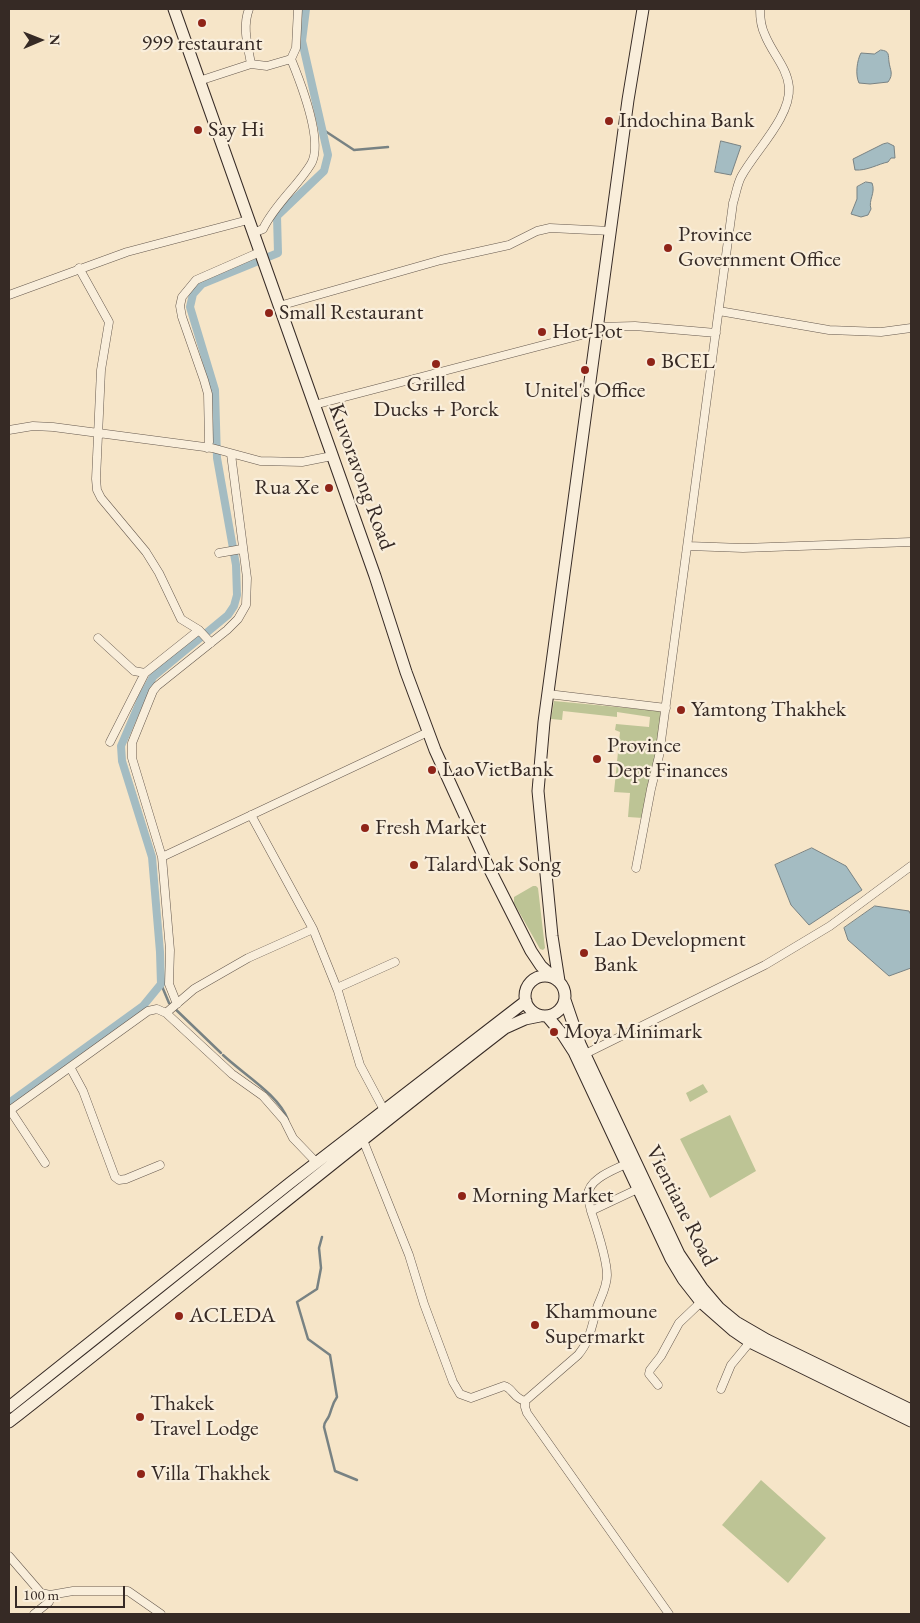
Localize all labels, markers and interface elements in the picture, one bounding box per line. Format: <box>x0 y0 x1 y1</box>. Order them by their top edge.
north arrow <box>15 15 65 65</box>
marker: 999 restaurant <box>196 17 208 29</box>
place label: 999 restaurant <box>141 31 263 57</box>
text: N <box>46 34 64 46</box>
place label: Indochina Bank <box>619 108 754 134</box>
marker: Indochina Bank <box>603 115 615 127</box>
place label: Say Hi <box>208 117 264 143</box>
marker: Say Hi <box>192 124 204 136</box>
place label: Province Government Office <box>678 222 841 274</box>
marker: Province Government Office <box>662 242 674 254</box>
place label: Small Restaurant <box>279 300 423 326</box>
marker: Small Restaurant <box>263 307 275 319</box>
place label: Hot-Pot <box>552 319 622 345</box>
marker: Hot-Pot <box>536 326 548 338</box>
place label: BCEL <box>661 349 715 375</box>
marker: BCEL <box>645 356 657 368</box>
marker: Grilled Ducks + Porck <box>430 358 442 370</box>
marker: Unitel's Office <box>579 364 591 376</box>
place label: Grilled Ducks + Porck <box>374 372 498 424</box>
place label: Unitel's Office <box>525 378 645 404</box>
street label: Kuvoravong Road <box>322 400 400 554</box>
place label: Rua Xe <box>254 475 319 501</box>
marker: Rua Xe <box>323 482 335 494</box>
place label: Yamtong Thakhek <box>691 697 846 723</box>
marker: Yamtong Thakhek <box>675 704 687 716</box>
place label: Province Dept Finances <box>607 733 728 784</box>
marker: Province Dept Finances <box>591 753 603 765</box>
place label: LaoVietBank <box>442 757 553 783</box>
marker: LaoVietBank <box>426 764 438 776</box>
place label: Fresh Market <box>375 815 486 841</box>
marker: Fresh Market <box>359 822 371 834</box>
place label: Talard Lak Song <box>424 852 561 878</box>
marker: Talard Lak Song <box>408 859 420 871</box>
place label: Lao Development Bank <box>594 927 746 978</box>
marker: Lao Development Bank <box>578 947 590 959</box>
place label: Moya Minimark <box>564 1019 702 1045</box>
marker: Moya Minimark <box>548 1026 560 1038</box>
street label: Vientiane Road <box>639 1141 723 1271</box>
place label: Morning Market <box>472 1183 614 1209</box>
marker: Morning Market <box>456 1190 468 1202</box>
place label: Khammoune Supermarkt <box>545 1299 657 1350</box>
place label: ACLEDA <box>189 1303 276 1329</box>
marker: ACLEDA <box>173 1310 185 1322</box>
marker: Khammoune Supermarkt <box>529 1319 541 1331</box>
place label: Thakek Travel Lodge <box>150 1391 259 1442</box>
marker: Thakek Travel Lodge <box>134 1411 146 1423</box>
place label: Villa Thakhek <box>151 1461 270 1487</box>
marker: Villa Thakhek <box>135 1468 147 1480</box>
scale bar <box>18 1576 128 1608</box>
text: 100 m <box>23 1585 59 1604</box>

